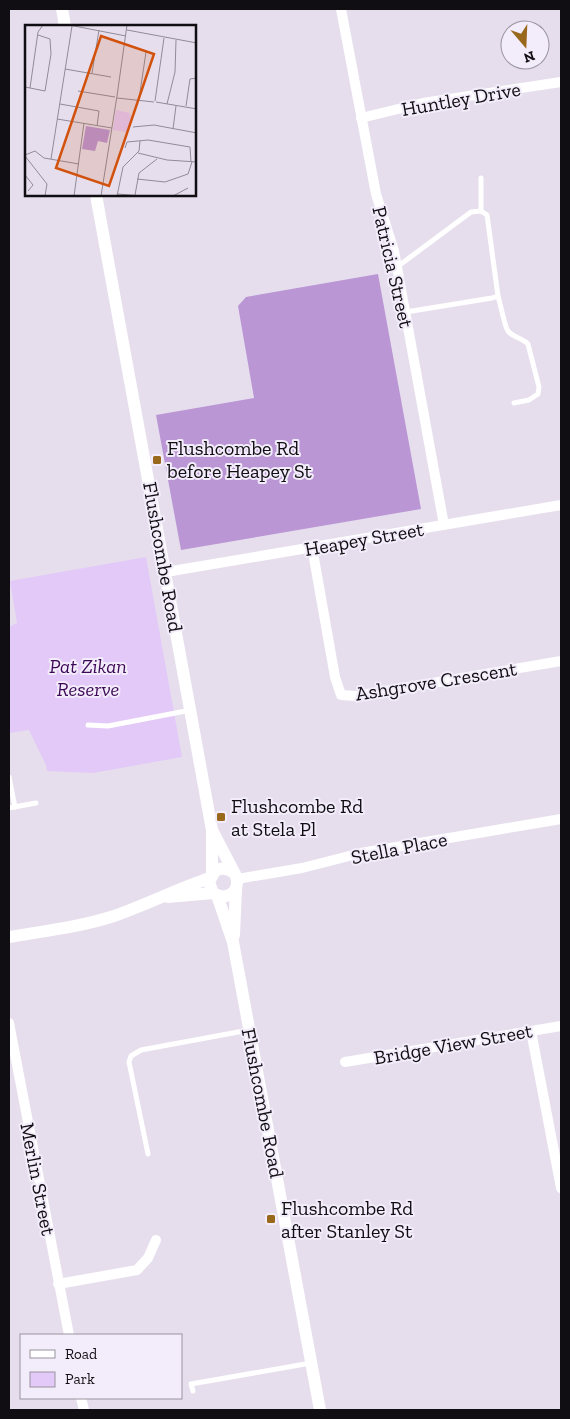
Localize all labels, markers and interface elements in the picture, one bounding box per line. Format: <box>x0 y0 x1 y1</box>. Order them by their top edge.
north arrow <box>500 20 550 70</box>
inset map <box>25 25 196 196</box>
text: N <box>521 47 537 67</box>
street label: Huntley Drive <box>400 77 522 121</box>
street label: Patricia Street <box>367 204 419 331</box>
place label: Flushcombe Rd before Heapey St <box>166 436 313 483</box>
marker: Flushcombe Rd before Heapey St <box>151 454 163 466</box>
street label: Flushcombe Road <box>138 480 188 634</box>
street label: Heapey Street <box>302 517 426 561</box>
park label: Pat Zikan Reserve <box>49 654 127 701</box>
street label: Ashgrove Crescent <box>354 656 519 706</box>
place label: Flushcombe Rd at Stela Pl <box>231 794 363 841</box>
marker: Flushcombe Rd at Stela Pl <box>215 811 227 823</box>
street label: Stella Place <box>349 827 449 869</box>
street label: Bridge View Street <box>372 1018 535 1070</box>
street label: Flushcombe Road <box>237 1026 289 1180</box>
street label: Merlin Street <box>15 1121 61 1238</box>
place label: Flushcombe Rd after Stanley St <box>281 1196 413 1243</box>
marker: Flushcombe Rd after Stanley St <box>265 1213 277 1225</box>
legend <box>20 1334 182 1399</box>
text: Road <box>65 1345 98 1363</box>
text: Park <box>65 1370 95 1388</box>

